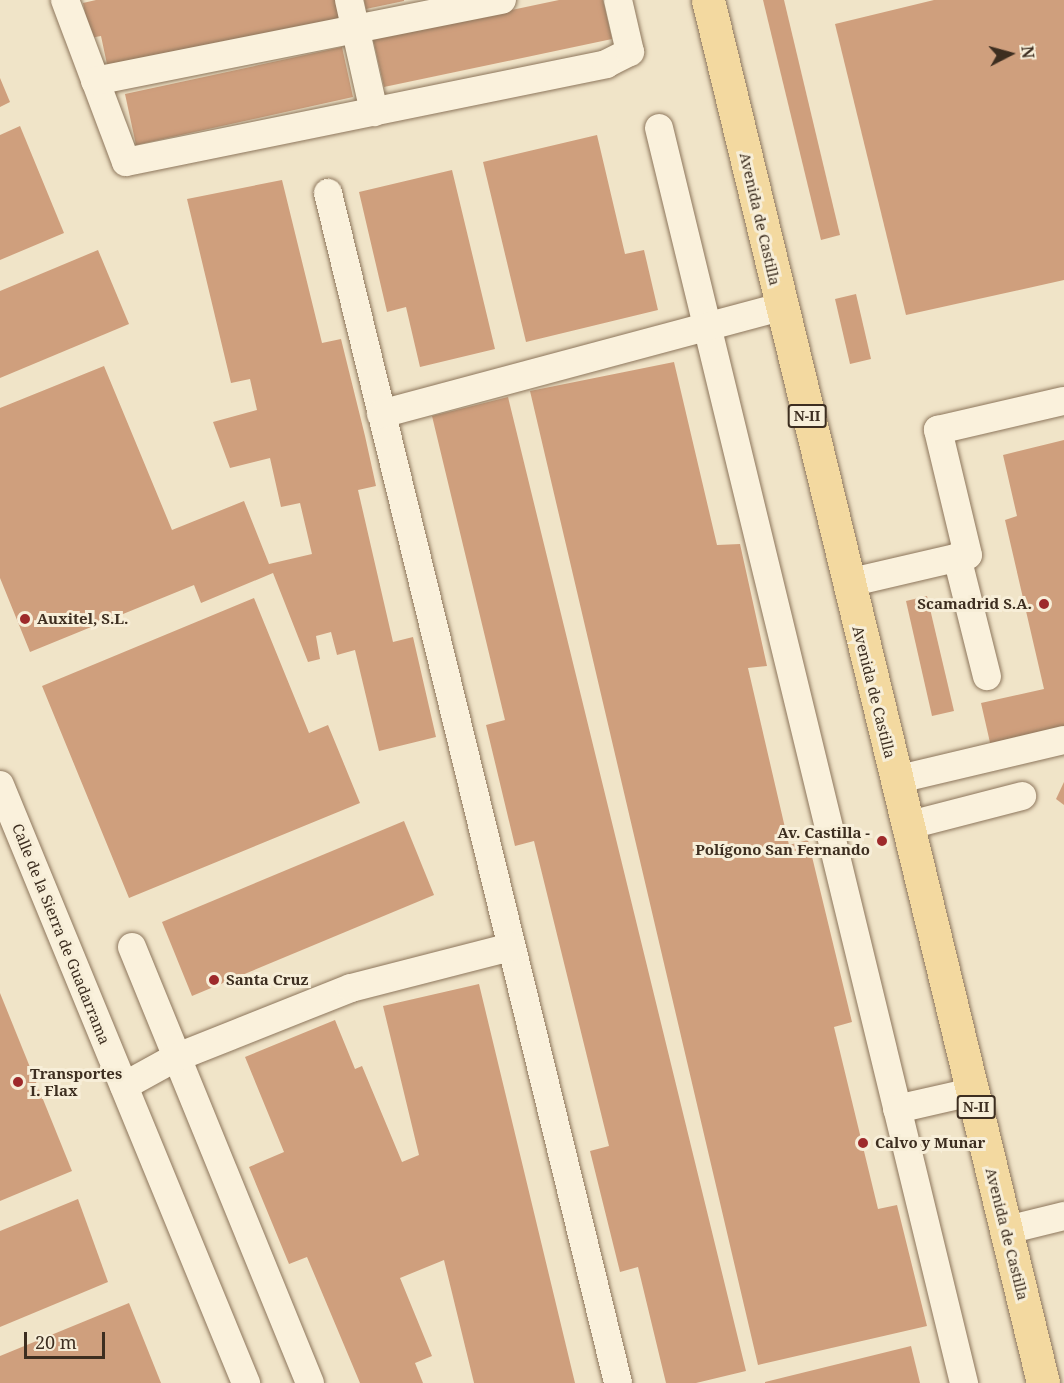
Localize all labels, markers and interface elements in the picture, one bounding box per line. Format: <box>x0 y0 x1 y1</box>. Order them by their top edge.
north arrow <box>980 24 1040 84</box>
text: N <box>1016 45 1039 60</box>
street label: Avenida de Castilla <box>736 151 784 287</box>
road number: N-II <box>788 405 826 427</box>
place label: Scamadrid S.A. <box>917 595 1032 613</box>
marker: Scamadrid S.A. <box>1037 597 1051 611</box>
place label: Auxitel, S.L. <box>37 610 129 628</box>
marker: Auxitel, S.L. <box>18 612 32 626</box>
street label: Avenida de Castilla <box>849 624 899 760</box>
street label: Calle de la Sierra de Guadarrama <box>8 821 114 1047</box>
place label: Av. Castilla - Polígono San Fernando <box>695 823 870 858</box>
marker: Av. Castilla - Polígono San Fernando <box>875 834 889 848</box>
place label: Santa Cruz <box>226 971 308 989</box>
marker: Santa Cruz <box>207 973 221 987</box>
place label: Transportes I. Flax <box>30 1064 122 1099</box>
marker: Transportes I. Flax <box>11 1075 25 1089</box>
road number: N-II <box>956 1096 996 1118</box>
place label: Calvo y Munar <box>875 1134 985 1152</box>
marker: Calvo y Munar <box>856 1136 870 1150</box>
street label: Avenida de Castilla <box>982 1166 1032 1302</box>
scale bar <box>27 1320 108 1358</box>
text: 20 m <box>35 1330 77 1354</box>

